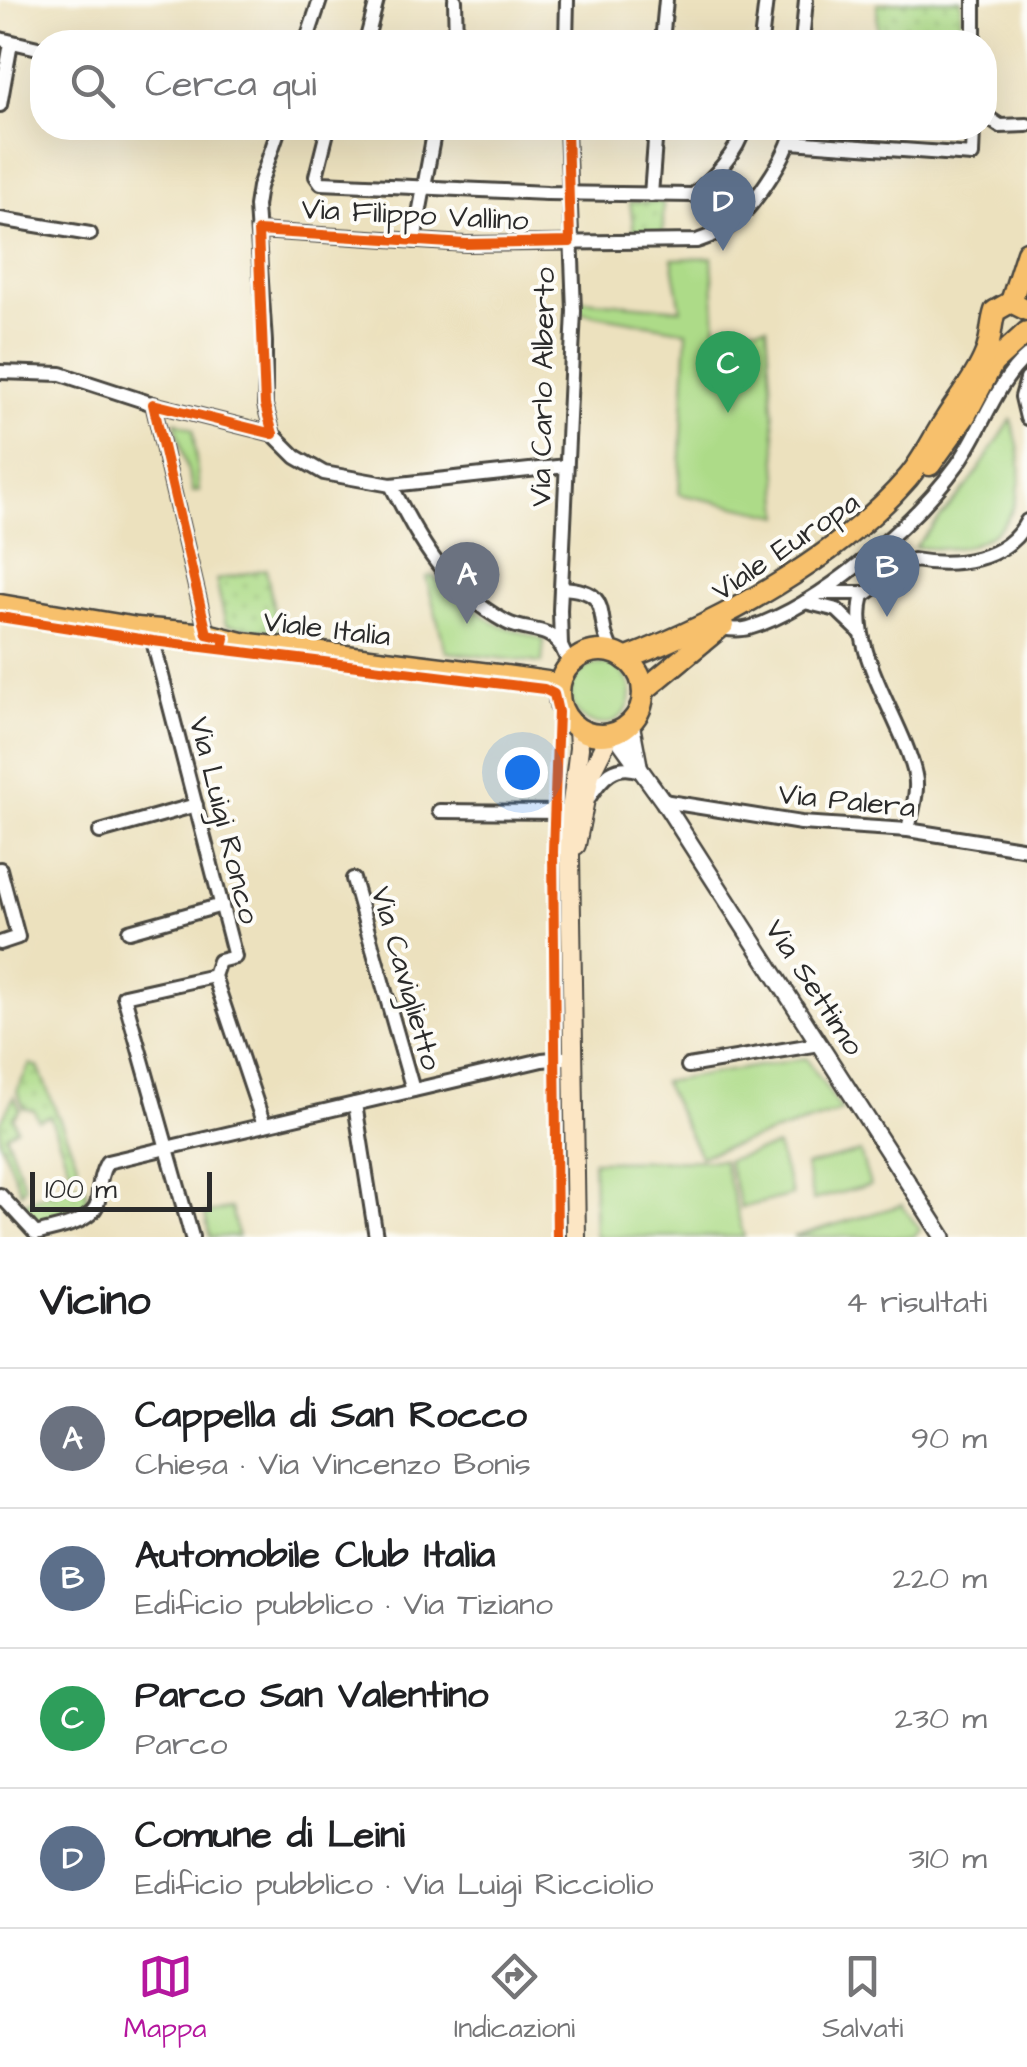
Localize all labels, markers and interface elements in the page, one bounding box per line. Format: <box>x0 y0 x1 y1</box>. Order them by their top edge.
search box <box>30 30 997 140</box>
icon: search <box>65 58 120 113</box>
text: Cerca qui <box>145 59 317 111</box>
pin: D <box>690 168 756 251</box>
street label: Via Filippo Vallino <box>300 188 530 242</box>
street label: Via Carlo Alberto <box>520 267 566 507</box>
pin: C <box>696 330 760 413</box>
street label: Viale Europa <box>703 482 868 612</box>
pin: B <box>854 534 920 617</box>
pin: A <box>434 542 500 624</box>
street label: Viale Italia <box>261 600 393 658</box>
street label: Via Luigi Ronco <box>177 712 270 929</box>
your location <box>497 747 548 798</box>
street label: Via Palera <box>776 773 918 829</box>
street label: Via Caviglietto <box>359 881 452 1075</box>
street label: Via Settimo <box>754 911 874 1064</box>
scale bar <box>30 1167 212 1212</box>
text: 100 m <box>45 1170 117 1209</box>
text: Vicino <box>40 1273 150 1331</box>
text: 4 risultati <box>846 1280 987 1325</box>
text: Cappella di San Rocco <box>135 1390 527 1442</box>
text: A <box>62 1416 83 1461</box>
text: 90 m <box>911 1416 987 1461</box>
text: Chiesa · Via Vincenzo Bonis <box>135 1442 531 1487</box>
text: Automobile Club Italia <box>135 1530 495 1582</box>
text: B <box>61 1556 84 1601</box>
text: 220 m <box>892 1556 987 1601</box>
text: Edificio pubblico · Via Tiziano <box>135 1582 553 1627</box>
text: Parco San Valentino <box>135 1670 488 1722</box>
text: C <box>61 1696 84 1741</box>
text: 230 m <box>895 1696 987 1741</box>
text: Parco <box>135 1722 228 1767</box>
text: Comune di Leini <box>135 1810 405 1862</box>
text: D <box>62 1836 83 1881</box>
text: 310 m <box>909 1836 987 1881</box>
text: Edificio pubblico · Via Luigi Ricciolio <box>135 1862 653 1907</box>
tab: Mappa <box>124 1949 207 2048</box>
tab: Indicazioni <box>454 1949 575 2048</box>
tab: Salvati <box>822 1949 903 2048</box>

